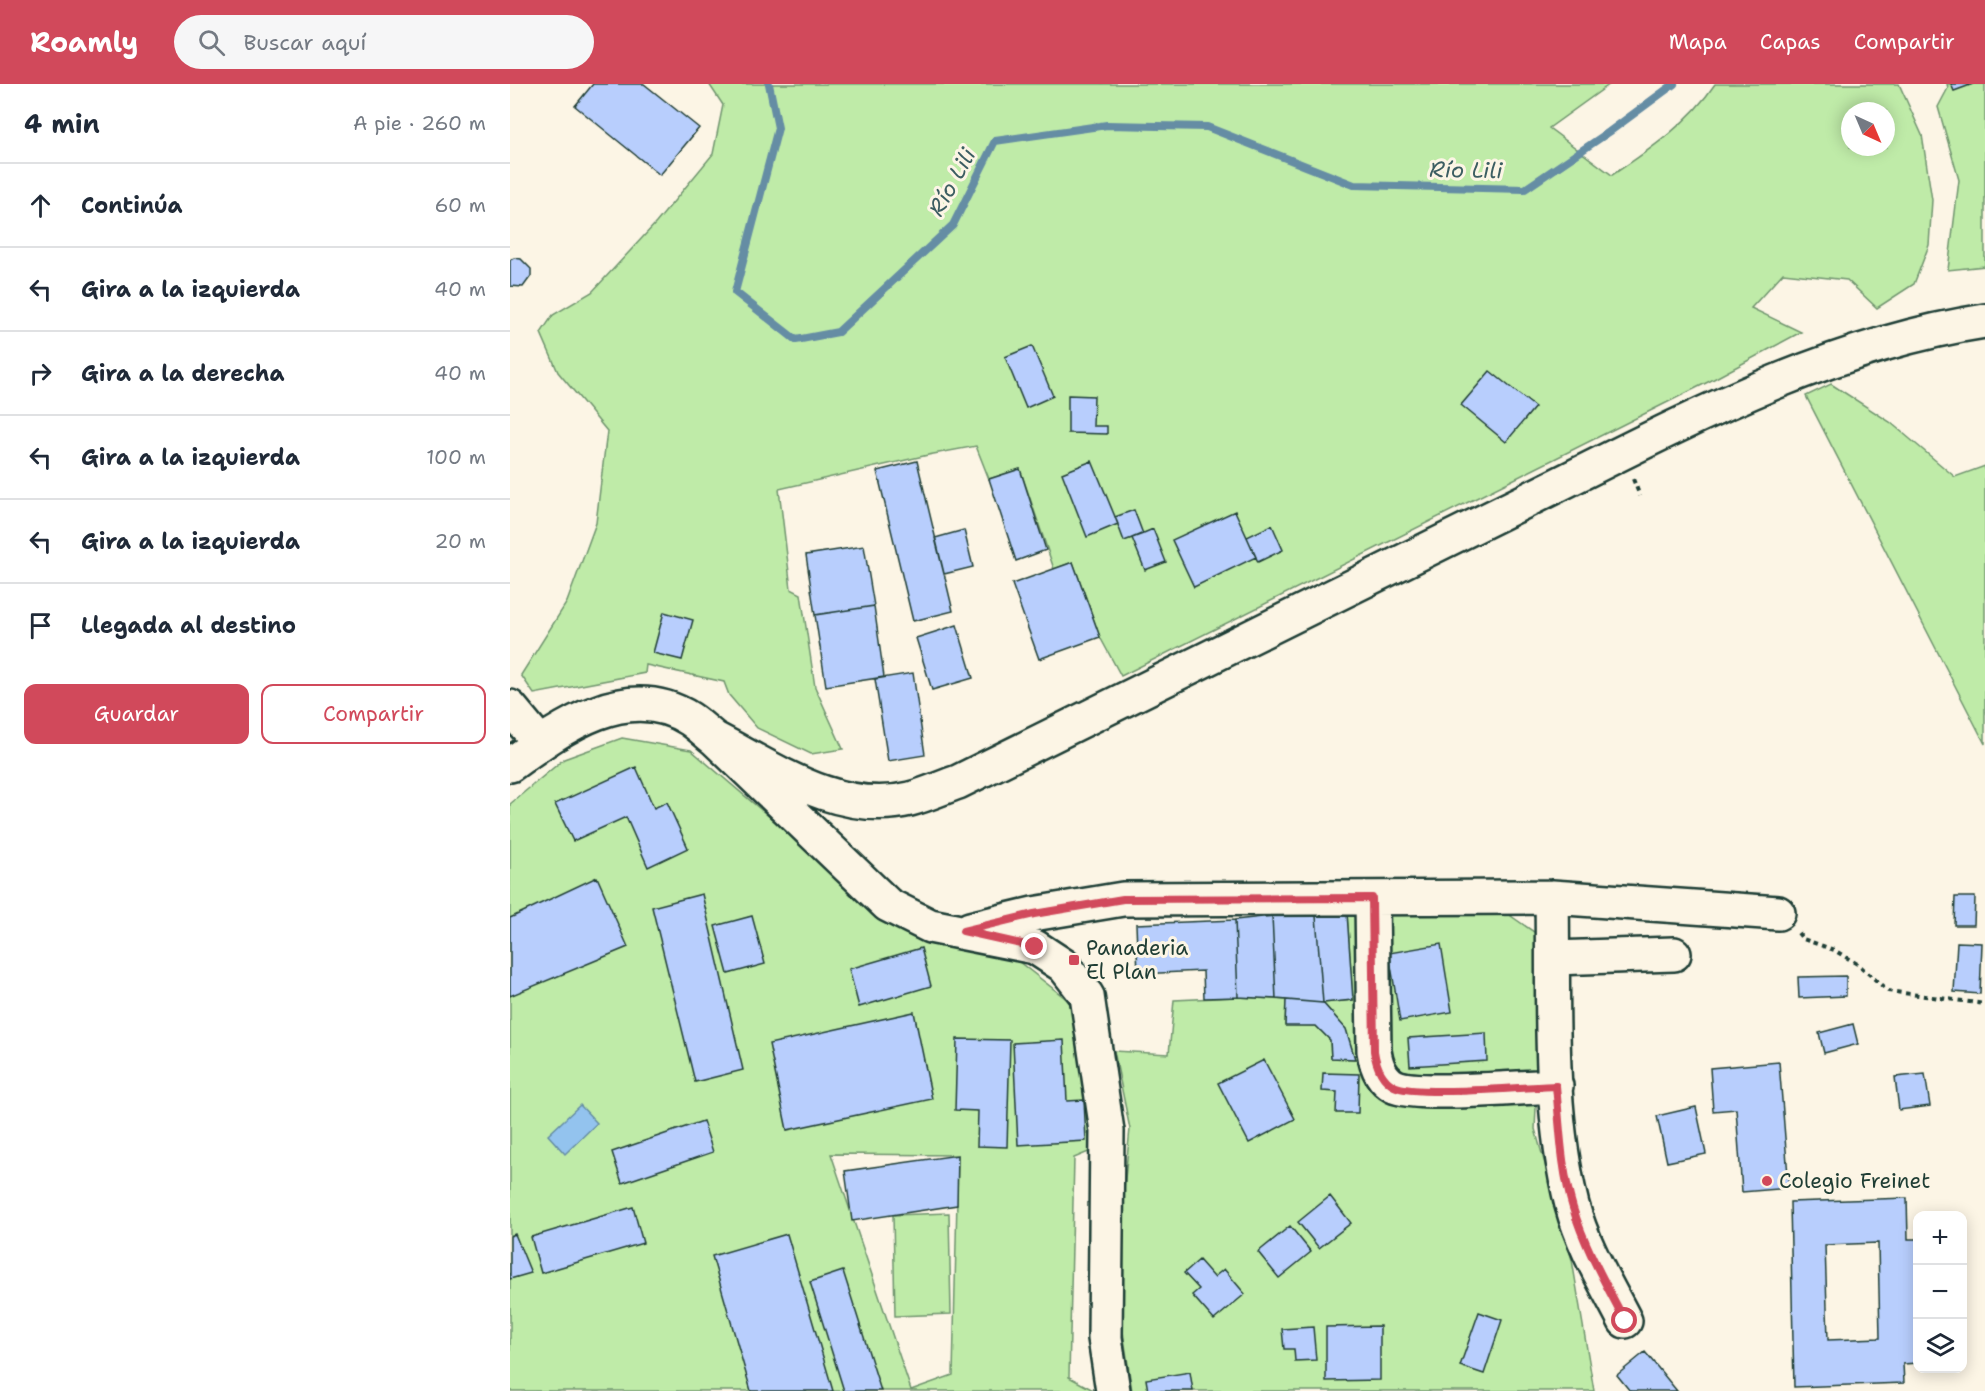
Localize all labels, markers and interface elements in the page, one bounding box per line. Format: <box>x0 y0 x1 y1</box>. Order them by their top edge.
search box <box>174 15 594 69</box>
text: Roamly <box>30 23 138 61</box>
icon: search <box>195 26 228 59</box>
text: Buscar aquí <box>243 28 367 57</box>
text: Mapa <box>1669 28 1727 56</box>
text: Capas <box>1760 28 1821 56</box>
text: Compartir <box>1854 28 1955 56</box>
north arrow <box>1841 102 1895 156</box>
text: 4 min <box>24 106 100 141</box>
text: A pie · 260 m <box>353 110 486 136</box>
water label: Río Lili <box>922 142 983 221</box>
water label: Río Lili <box>1429 155 1504 185</box>
icon: ahead <box>24 189 57 222</box>
text: Continúa <box>81 191 183 220</box>
text: 60 m <box>434 192 486 218</box>
icon: left <box>24 273 57 306</box>
text: Gira a la izquierda <box>81 275 300 304</box>
text: 40 m <box>434 276 486 302</box>
icon: right <box>24 357 57 390</box>
text: Gira a la derecha <box>81 359 285 388</box>
text: 40 m <box>434 360 486 386</box>
icon: left <box>24 441 57 474</box>
text: Gira a la izquierda <box>81 443 300 472</box>
text: 100 m <box>426 444 486 470</box>
icon: left <box>24 525 57 558</box>
text: Gira a la izquierda <box>81 527 300 556</box>
text: 20 m <box>435 528 486 554</box>
icon: arrive <box>24 609 57 642</box>
text: Llegada al destino <box>81 611 296 640</box>
button: Guardar <box>24 684 249 744</box>
button: Compartir <box>261 684 486 744</box>
route end <box>1021 933 1047 959</box>
place label: Panaderia El Plan <box>1086 934 1188 986</box>
marker: Panaderia El Plan <box>1067 953 1081 967</box>
place label: Colegio Freinet <box>1779 1167 1930 1195</box>
marker: Colegio Freinet <box>1760 1174 1774 1188</box>
map controls <box>1913 1211 1967 1373</box>
button: + <box>1913 1211 1967 1265</box>
button: − <box>1913 1265 1967 1319</box>
route start <box>1611 1307 1637 1333</box>
button: layers <box>1913 1319 1967 1373</box>

